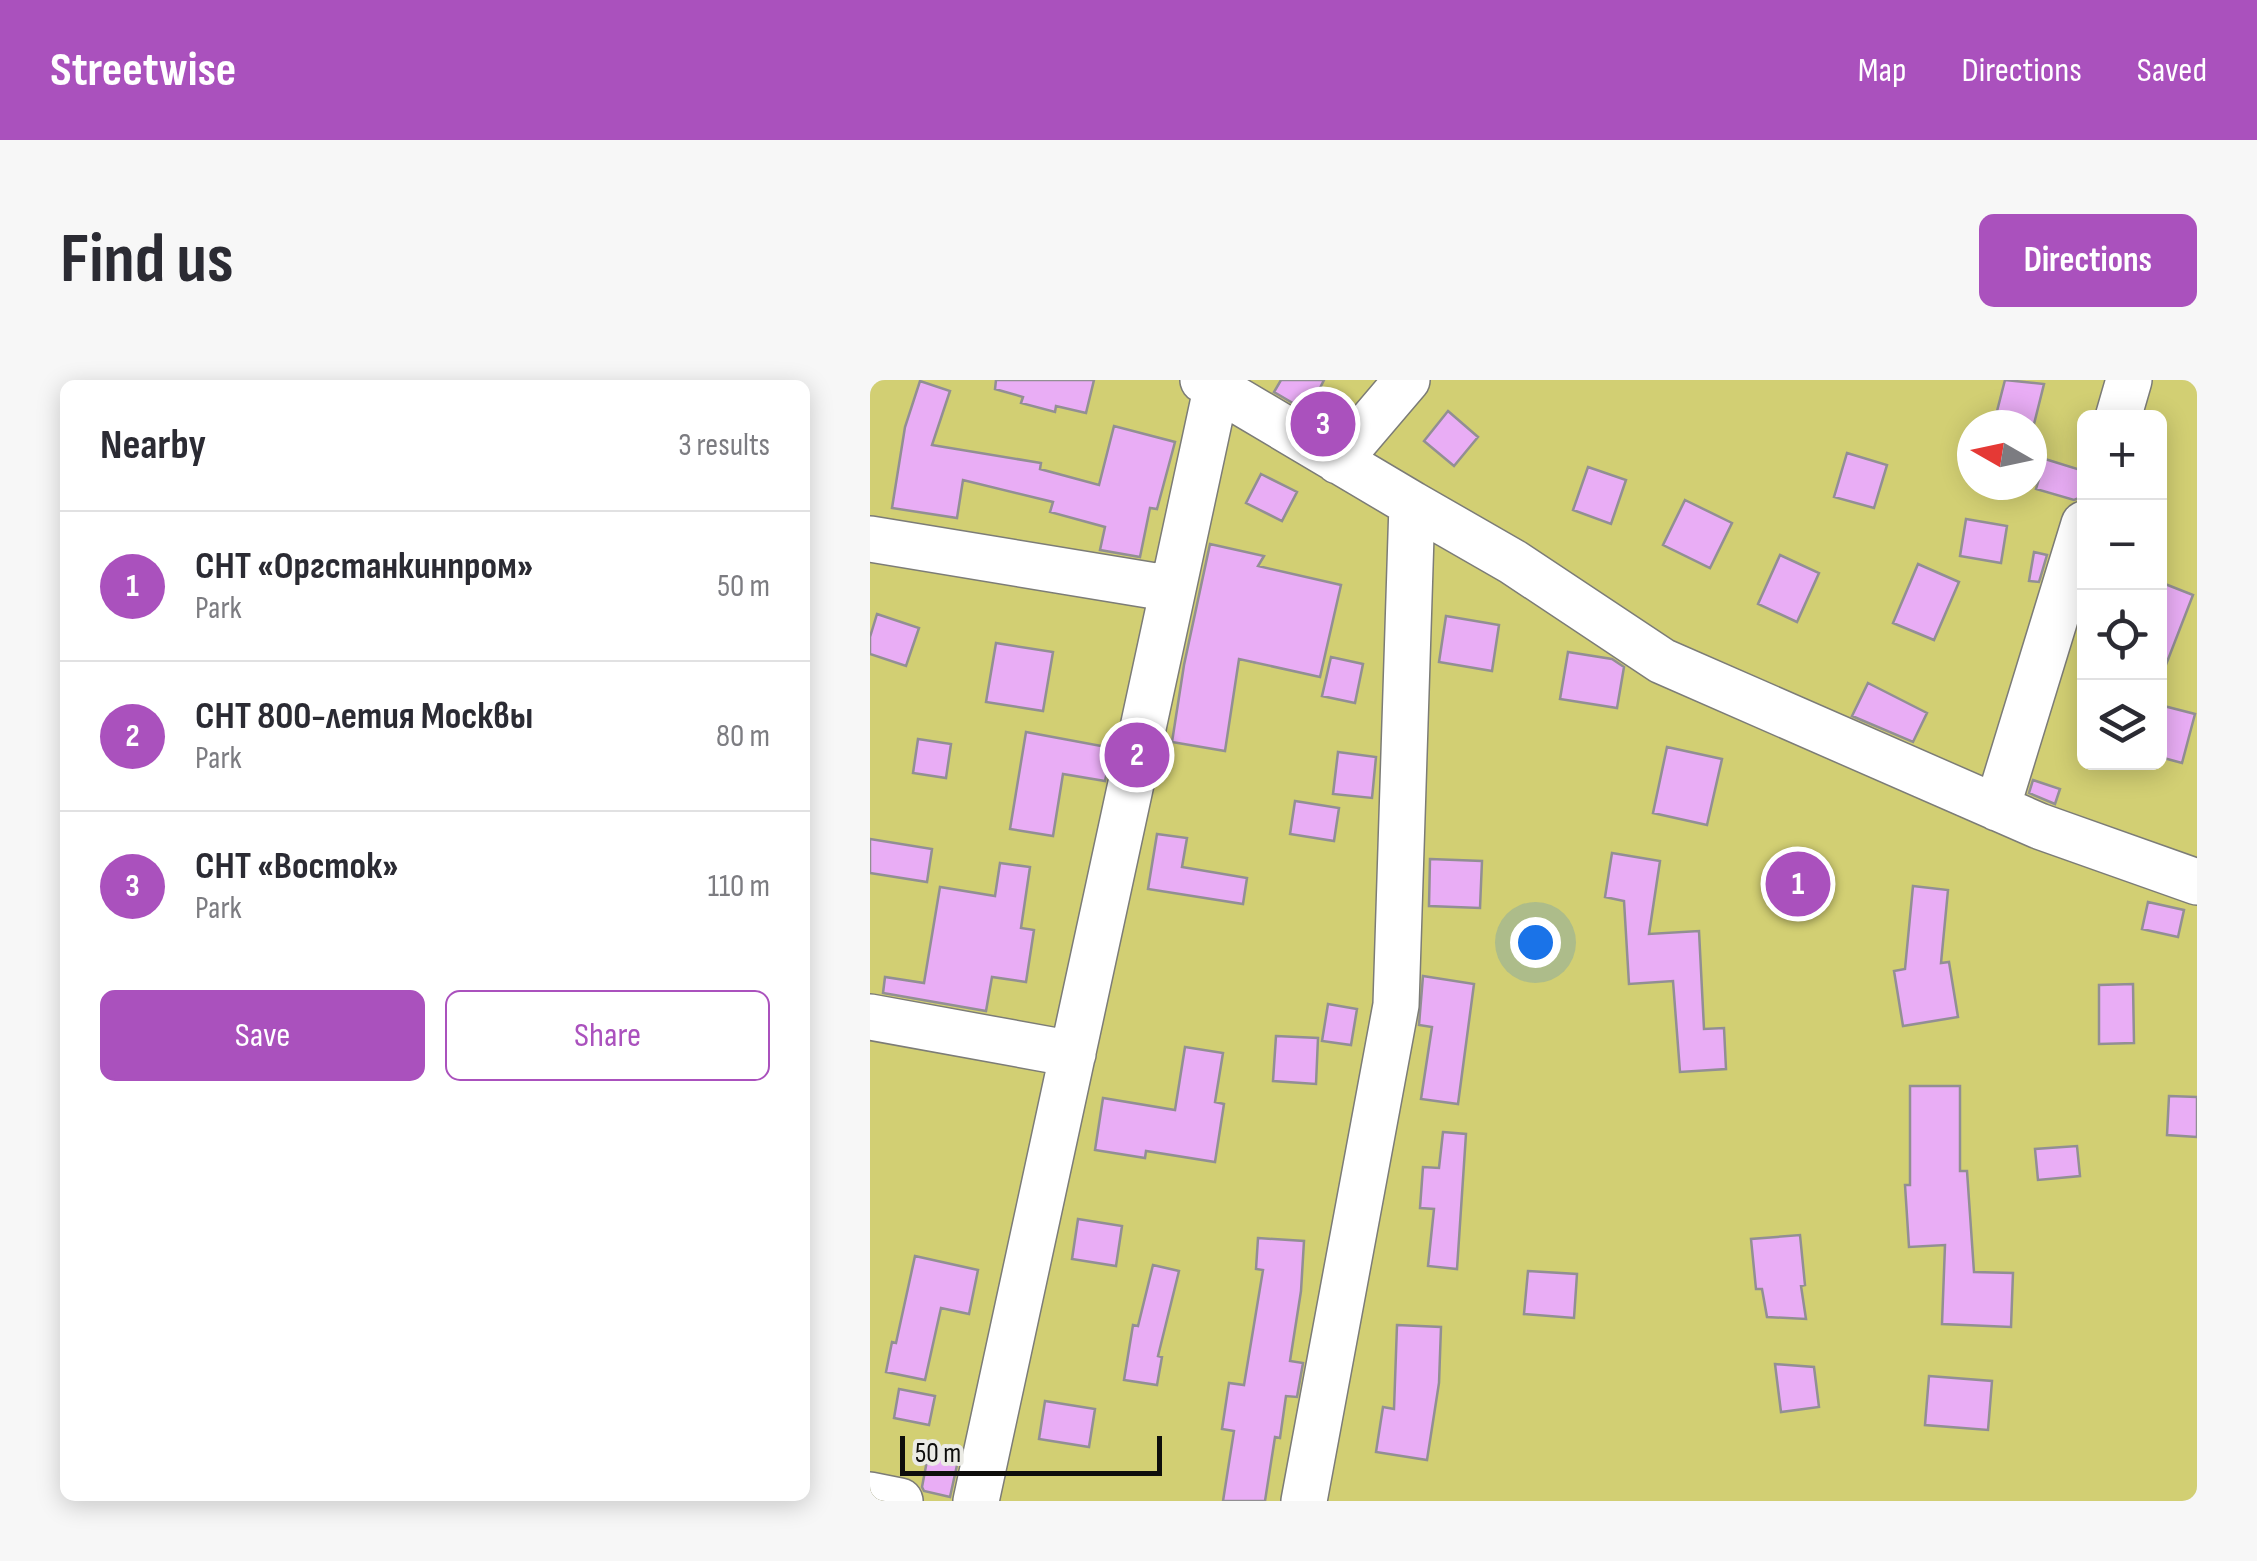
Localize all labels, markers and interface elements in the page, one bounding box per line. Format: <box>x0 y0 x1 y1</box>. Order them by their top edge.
text: Streetwise <box>50 42 236 99</box>
text: Map <box>1858 49 1907 92</box>
text: Directions <box>1962 49 2082 92</box>
text: Saved <box>2137 49 2207 92</box>
button: Directions <box>1979 214 2197 307</box>
text: Find us <box>60 218 234 302</box>
pin: 3 <box>1290 387 1356 462</box>
north arrow <box>1957 410 2047 500</box>
map controls <box>2077 410 2167 770</box>
button: + <box>2077 410 2167 500</box>
text: Nearby <box>100 420 206 471</box>
text: 3 results <box>678 426 770 465</box>
button: − <box>2077 500 2167 590</box>
text: СНТ «Оргстанкинпром» <box>195 544 533 589</box>
text: 1 <box>126 567 139 606</box>
text: 50 m <box>717 567 770 606</box>
text: Park <box>195 589 242 628</box>
button: locate <box>2077 590 2167 680</box>
button: layers <box>2077 680 2167 770</box>
text: СНТ 800-летия Москвы <box>195 694 533 739</box>
text: 2 <box>125 717 140 756</box>
text: 80 m <box>716 717 770 756</box>
pin: 2 <box>1104 718 1170 792</box>
text: Park <box>195 739 242 778</box>
text: СНТ «Восток» <box>195 844 399 889</box>
pin: 1 <box>1766 846 1830 922</box>
text: 3 <box>125 867 140 906</box>
text: 110 m <box>708 867 770 906</box>
text: Park <box>195 889 242 928</box>
your location <box>1510 917 1561 968</box>
button: Save <box>100 990 425 1081</box>
button: Share <box>445 990 770 1081</box>
scale bar <box>900 1431 1162 1476</box>
text: 50 m <box>915 1437 961 1470</box>

